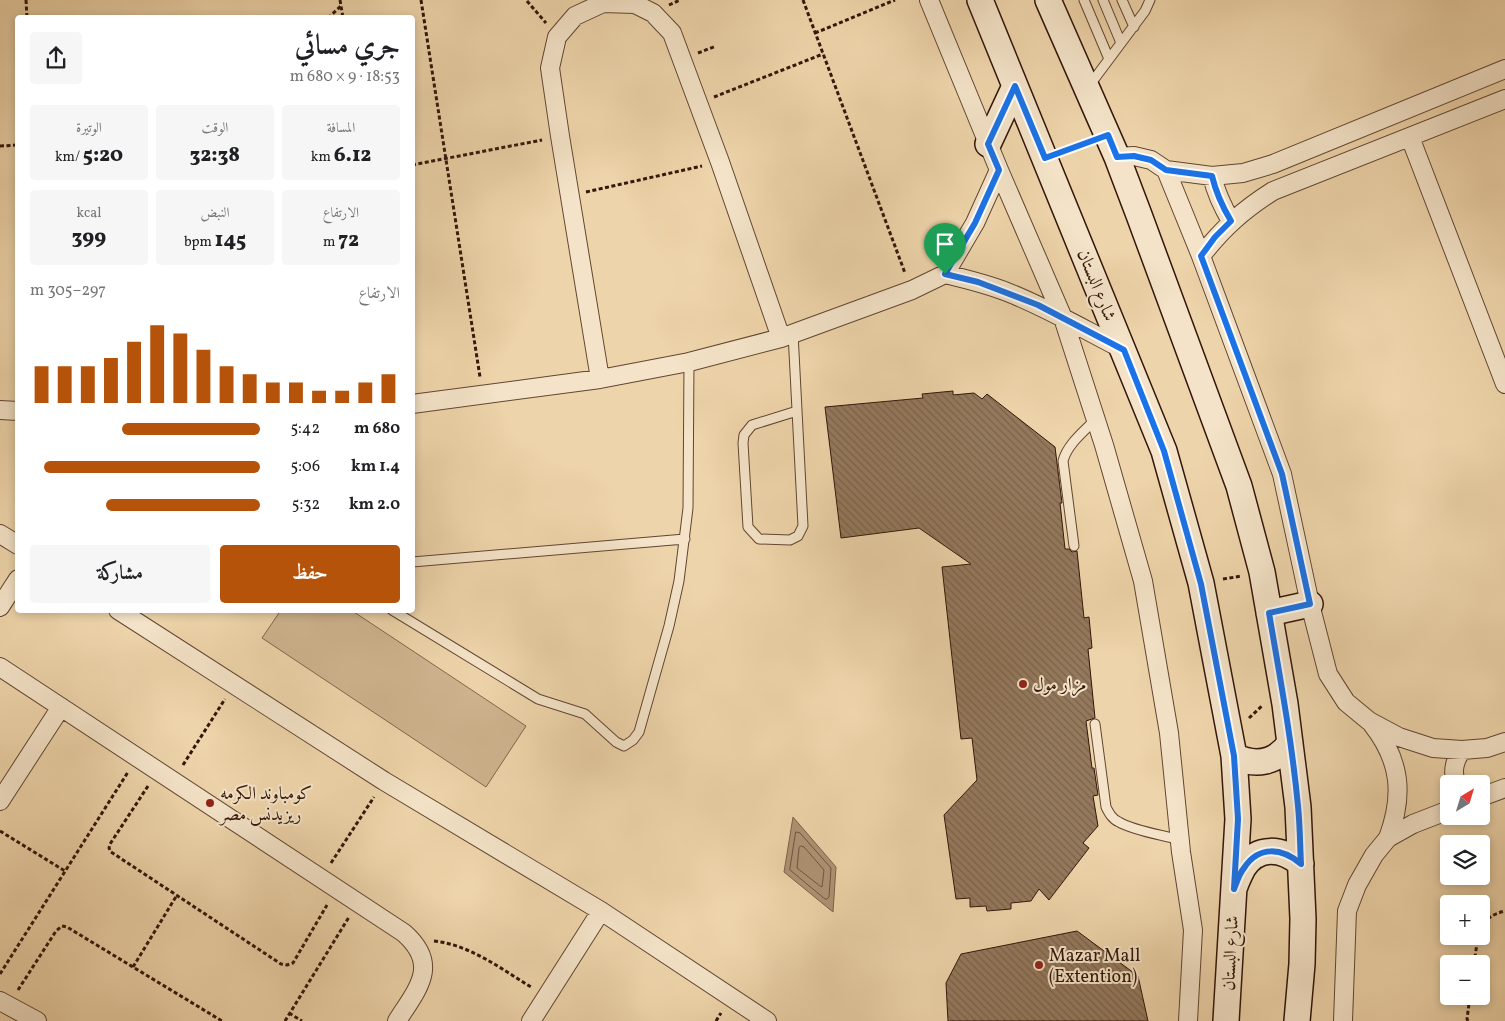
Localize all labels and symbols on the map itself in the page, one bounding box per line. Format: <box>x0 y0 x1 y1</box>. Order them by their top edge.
pin <box>924 223 966 274</box>
street label: شارع البستان <box>1069 246 1121 326</box>
place label: مزار مول <box>1033 673 1087 698</box>
marker: مزار مول <box>1017 678 1029 690</box>
north arrow <box>1440 775 1490 825</box>
place label: كومباوند الكرمه ريزيدنس مصر <box>218 782 312 828</box>
marker: كومباوند الكرمه ريزيدنس مصر <box>204 797 216 809</box>
street label: شارع البستان <box>1217 915 1247 991</box>
place label: Mazar Mall (Extention) <box>1049 944 1140 990</box>
marker: Mazar Mall (Extention) <box>1033 959 1045 971</box>

